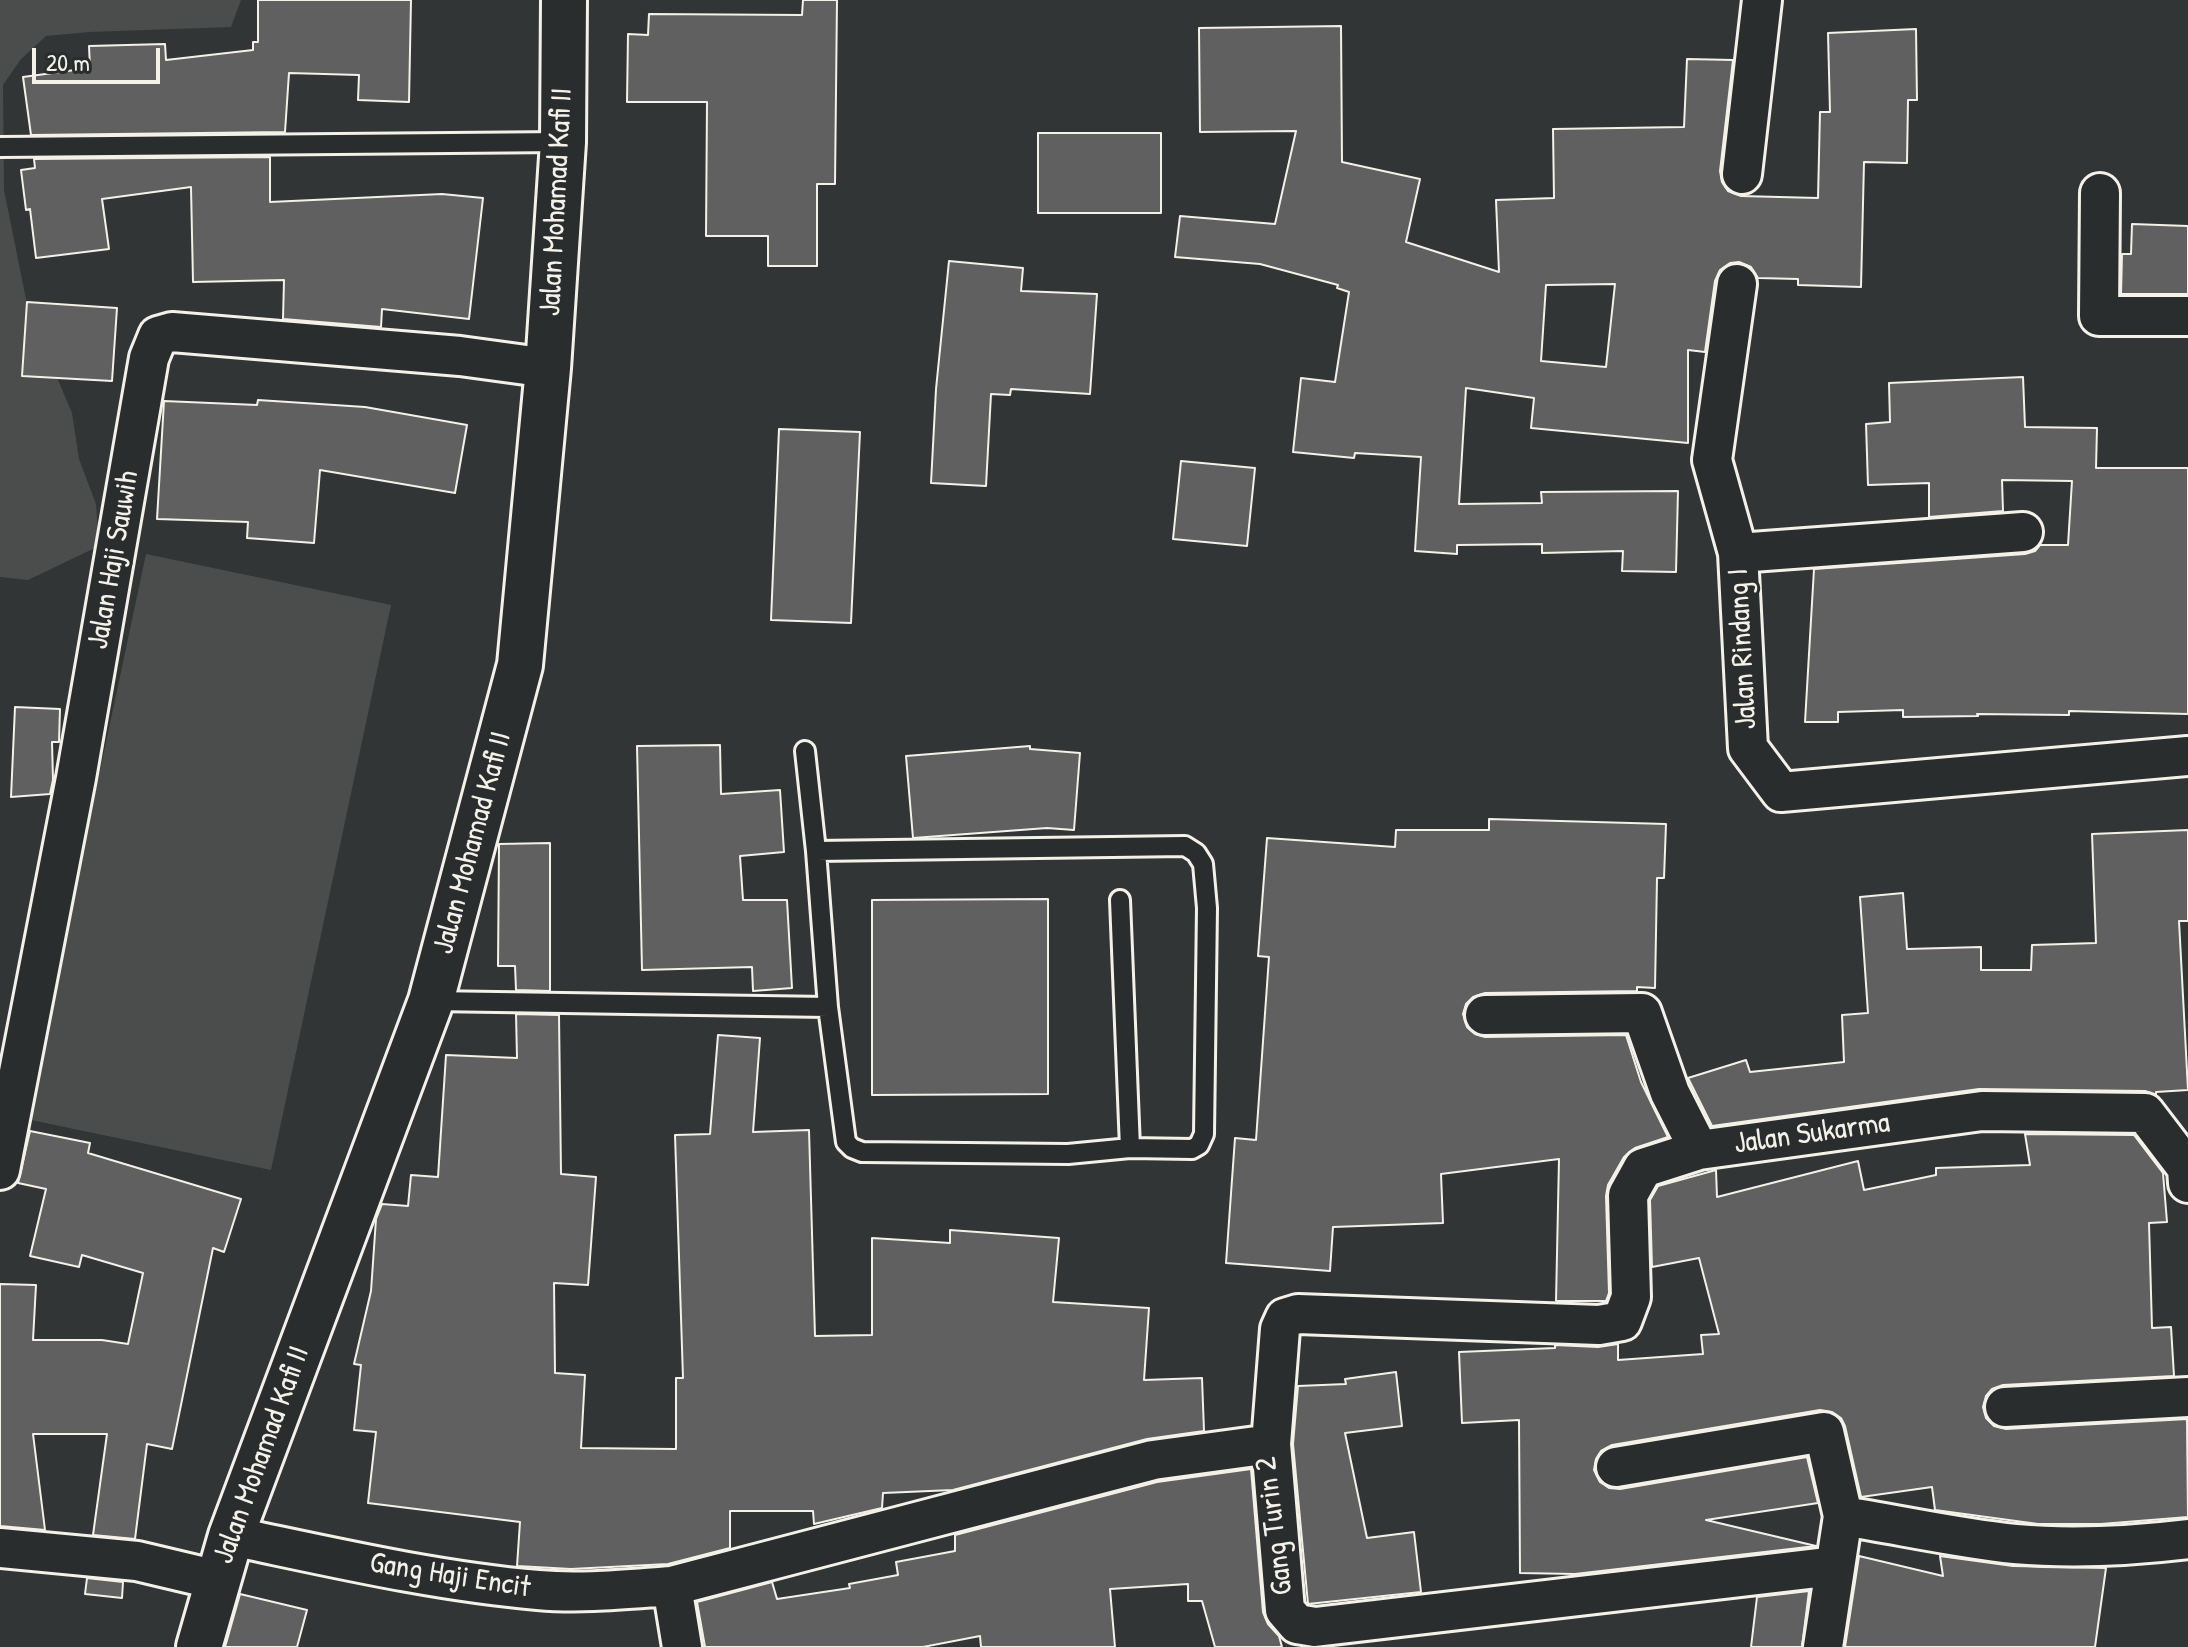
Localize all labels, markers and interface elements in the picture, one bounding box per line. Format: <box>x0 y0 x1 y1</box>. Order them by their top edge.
scale bar <box>36 32 164 82</box>
text: 20 m <box>46 46 90 78</box>
street label: Jalan Mohamad Kafi II <box>533 87 581 317</box>
street label: Jalan Haji Sauwih <box>81 468 147 652</box>
street label: Jalan Rindang I <box>1721 568 1765 730</box>
street label: Jalan Mohamad Kafi II <box>426 728 520 958</box>
street label: Jalan Sukarma <box>1732 1105 1892 1163</box>
street label: Jalan Mohamad Kafi II <box>206 1341 318 1569</box>
street label: Gang Turin 2 <box>1249 1455 1301 1597</box>
street label: Gang Haji Encit <box>367 1546 533 1606</box>

